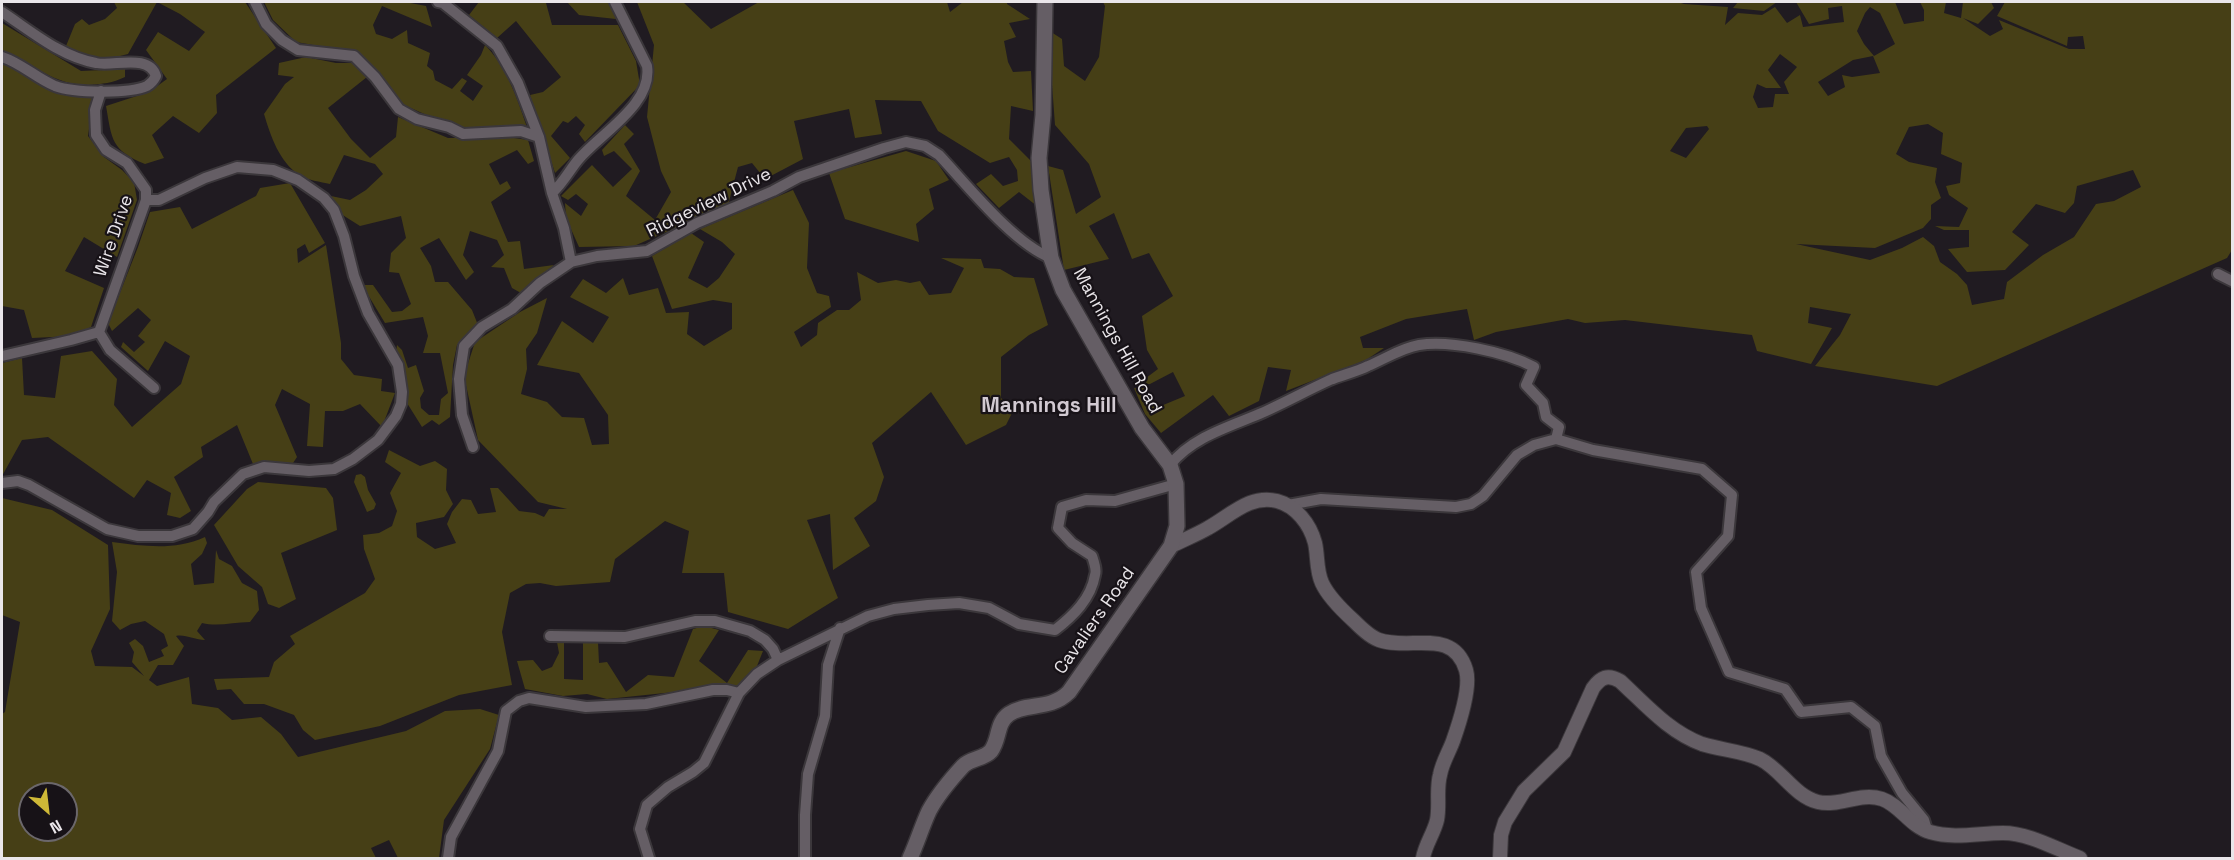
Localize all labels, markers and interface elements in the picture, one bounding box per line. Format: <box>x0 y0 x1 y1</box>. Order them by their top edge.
street label: Ridgeview Drive <box>643 163 775 243</box>
street label: Wire Drive <box>90 192 138 280</box>
street label: Mannings Hill Road <box>1068 265 1166 417</box>
district label: Mannings Hill <box>981 393 1117 419</box>
street label: Cavaliers Road <box>1050 563 1140 679</box>
north arrow <box>18 782 78 842</box>
text: N <box>46 815 65 838</box>

